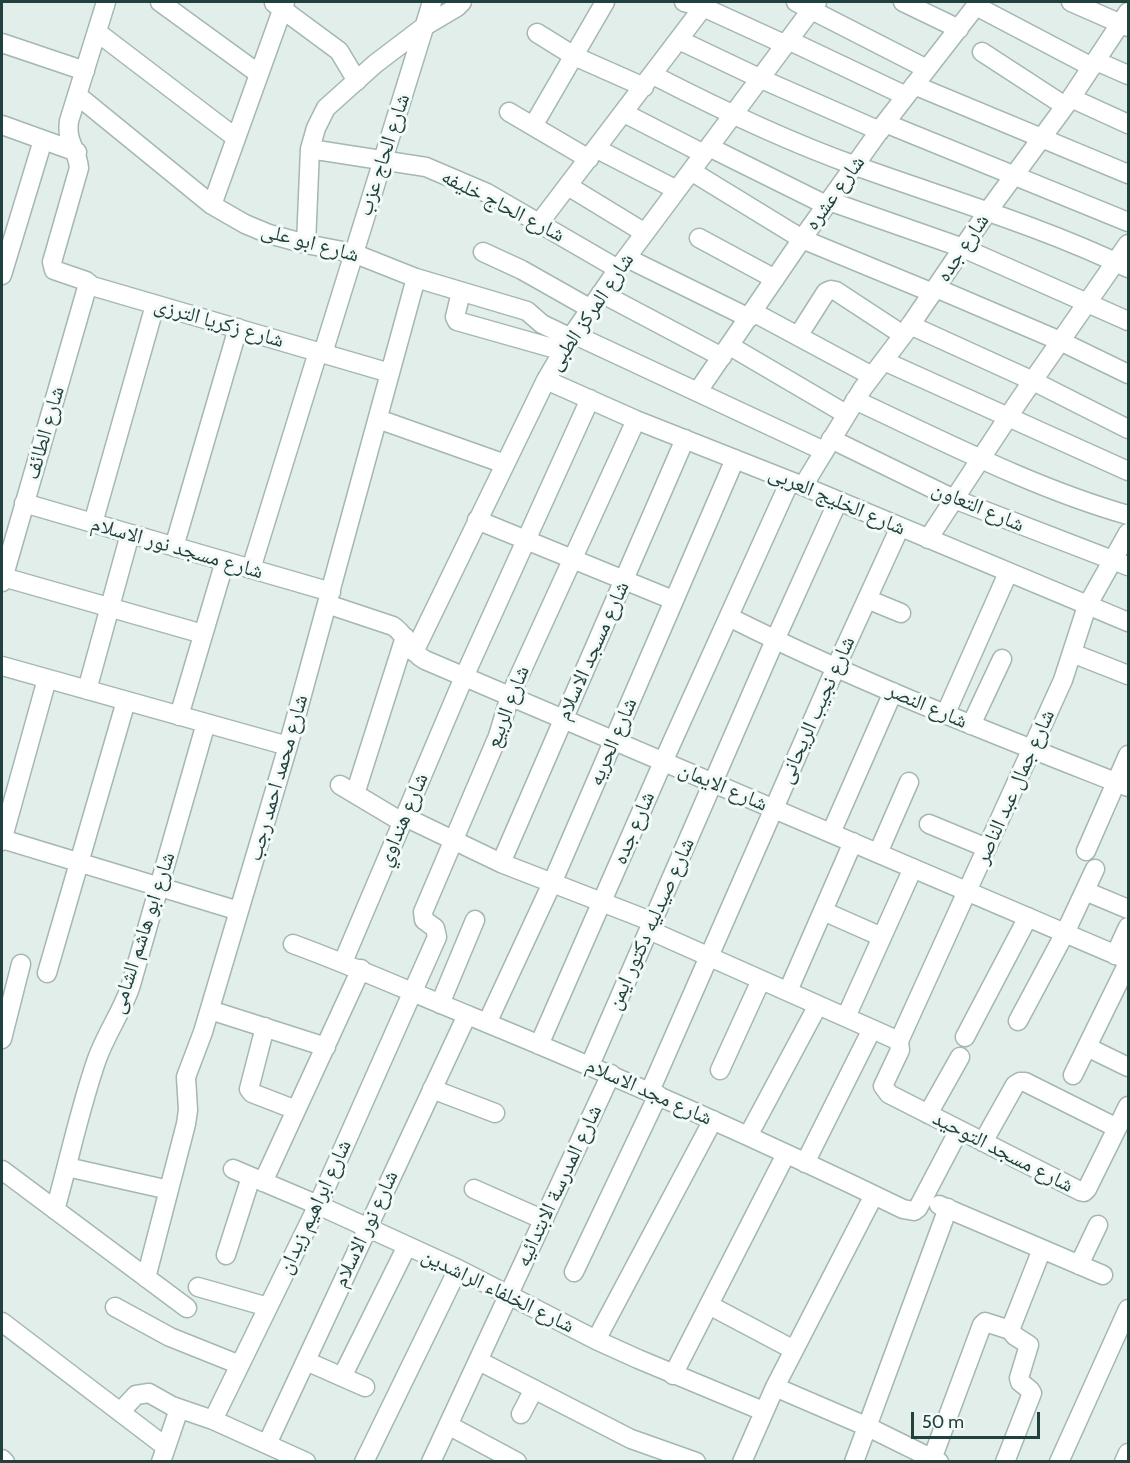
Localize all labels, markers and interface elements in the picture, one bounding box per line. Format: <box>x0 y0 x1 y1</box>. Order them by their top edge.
street label: شارع الحاج عزب <box>352 91 416 219</box>
street label: شارع عشره <box>799 151 871 235</box>
street label: شارع الحاج خليفه <box>437 164 569 248</box>
street label: شارع جده <box>931 209 995 287</box>
street label: شارع ابو على <box>258 218 362 268</box>
street label: شارع المركز الطبى <box>542 248 640 376</box>
street label: شارع زكريا الترزى <box>151 292 287 354</box>
street label: شارع الطائف <box>20 384 70 482</box>
street label: شارع الخليج العربى <box>765 461 909 541</box>
street label: شارع التعاون <box>928 476 1028 538</box>
street label: شارع مسجد نور الاسلام <box>88 511 266 585</box>
street label: شارع مسجد الاسلام <box>551 578 635 724</box>
street label: شارع نجيب الريحانى <box>773 632 861 788</box>
street label: شارع الربيع <box>481 662 535 752</box>
street label: شارع النصر <box>883 678 971 734</box>
street label: شارع محمد احمد رجب <box>242 692 314 864</box>
street label: شارع الحريه <box>583 694 643 790</box>
street label: شارع جمال عبد الناصر <box>970 706 1060 868</box>
street label: شارع الايمان <box>675 757 771 817</box>
street label: شارع هنداوي <box>372 769 434 871</box>
street label: شارع جده <box>607 788 661 868</box>
street label: شارع صيدليه دكتور ايمن <box>602 834 700 1014</box>
street label: شارع ابو هاشم الشامى <box>105 849 181 1017</box>
street label: شارع مجد الاسلام <box>582 1053 716 1131</box>
street label: شارع المدرسة الابتدائيه <box>510 1101 608 1271</box>
street label: شارع مسجد التوحيد <box>928 1106 1078 1198</box>
street label: شارع ابراهيم زيدان <box>273 1136 357 1278</box>
street label: شارع نور الاسلام <box>328 1167 404 1291</box>
street label: شارع الخلفاء الراشدين <box>418 1243 578 1339</box>
scale bar <box>914 1400 1043 1438</box>
text: 50 m <box>922 1411 964 1433</box>

